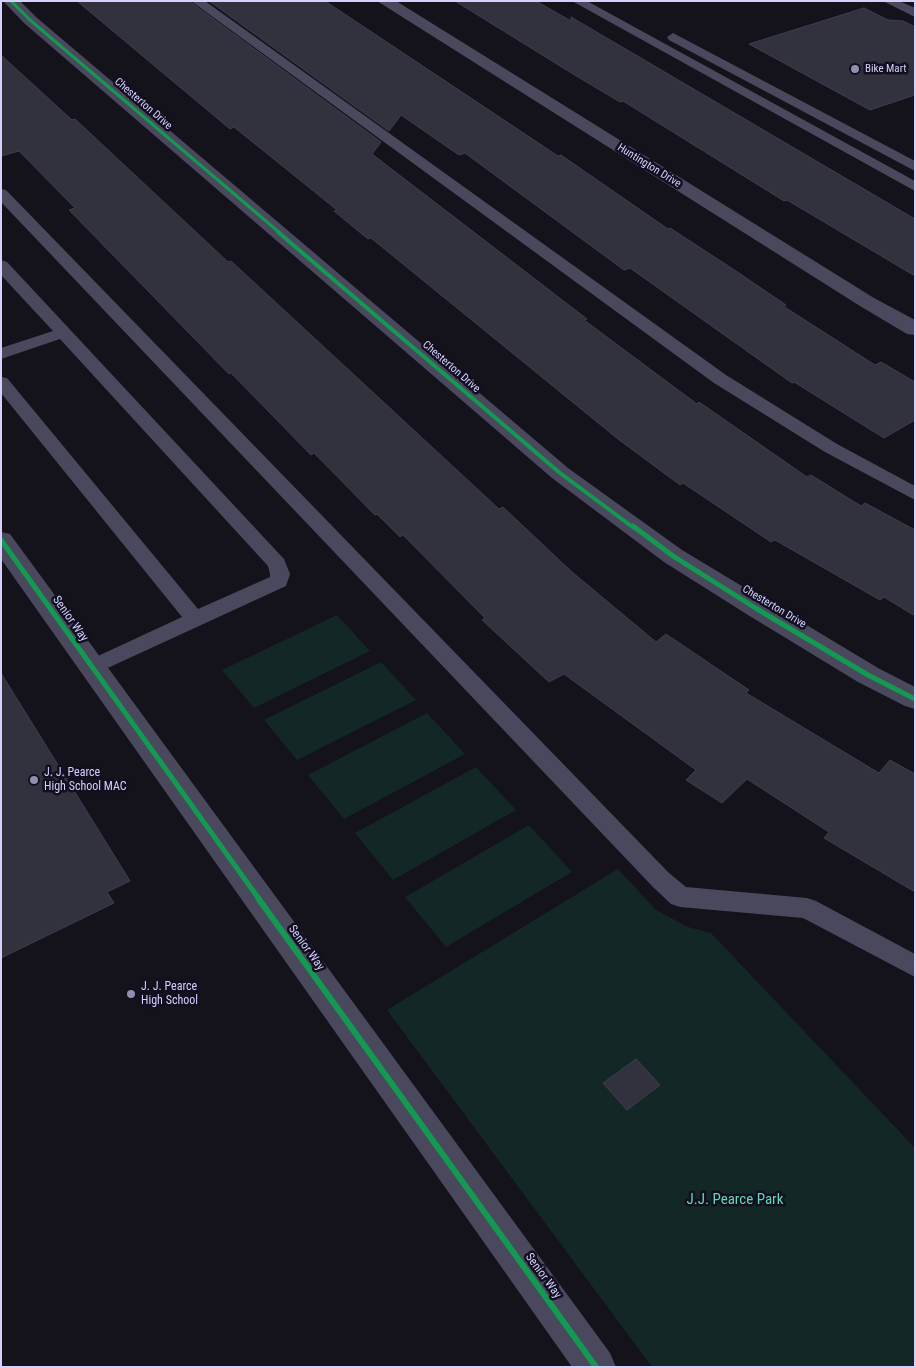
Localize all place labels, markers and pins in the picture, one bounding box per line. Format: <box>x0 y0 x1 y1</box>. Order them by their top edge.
place label: Bike Mart <box>865 62 907 76</box>
marker: Bike Mart <box>849 63 861 75</box>
place label: J. J. Pearce High School MAC <box>44 766 127 794</box>
marker: J. J. Pearce High School MAC <box>28 774 40 786</box>
place label: J. J. Pearce High School <box>141 980 198 1008</box>
marker: J. J. Pearce High School <box>125 988 137 1000</box>

